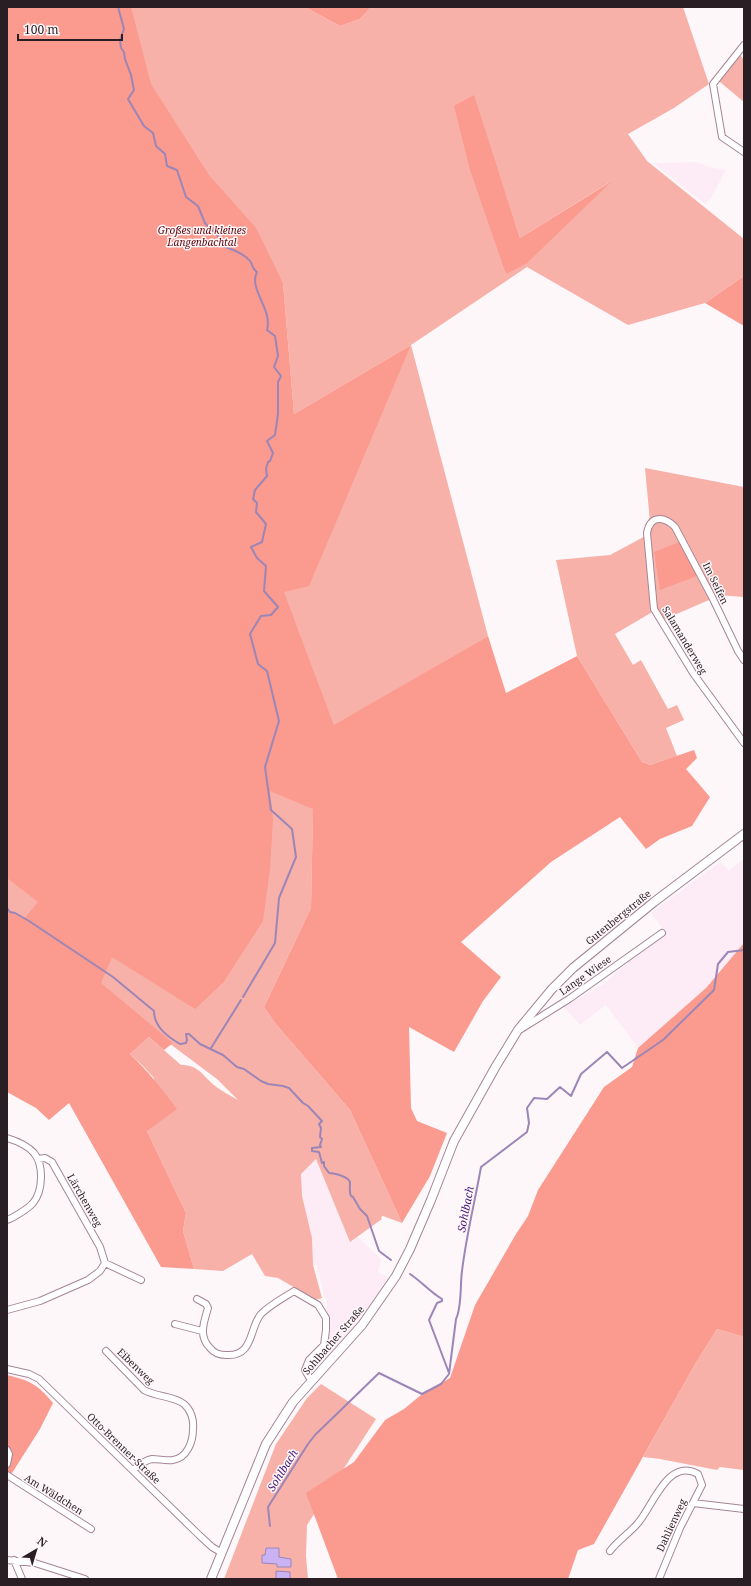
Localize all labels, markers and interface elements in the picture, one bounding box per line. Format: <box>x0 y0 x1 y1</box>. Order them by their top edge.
scale bar <box>18 16 122 42</box>
text: 100 m <box>24 21 59 38</box>
park label: Großes und kleines Langenbachtal <box>158 223 247 249</box>
street label: Im Seifen <box>700 560 732 607</box>
street label: Salamanderweg <box>659 603 711 677</box>
street label: Gutenbergstraße <box>582 886 654 948</box>
street label: Lange Wiese <box>556 952 614 998</box>
street label: Lärchenweg <box>64 1171 106 1230</box>
water label: Sohlbach <box>453 1184 477 1233</box>
street label: Sohlbacher Straße <box>299 1302 367 1378</box>
street label: Eibenweg <box>114 1345 158 1388</box>
street label: Otto-Brenner-Straße <box>84 1409 164 1487</box>
water label: Sohlbach <box>263 1446 301 1494</box>
street label: Am Wäldchen <box>22 1470 87 1518</box>
street label: Dahlienweg <box>653 1496 690 1554</box>
north arrow <box>16 1530 56 1570</box>
text: N <box>34 1533 51 1551</box>

